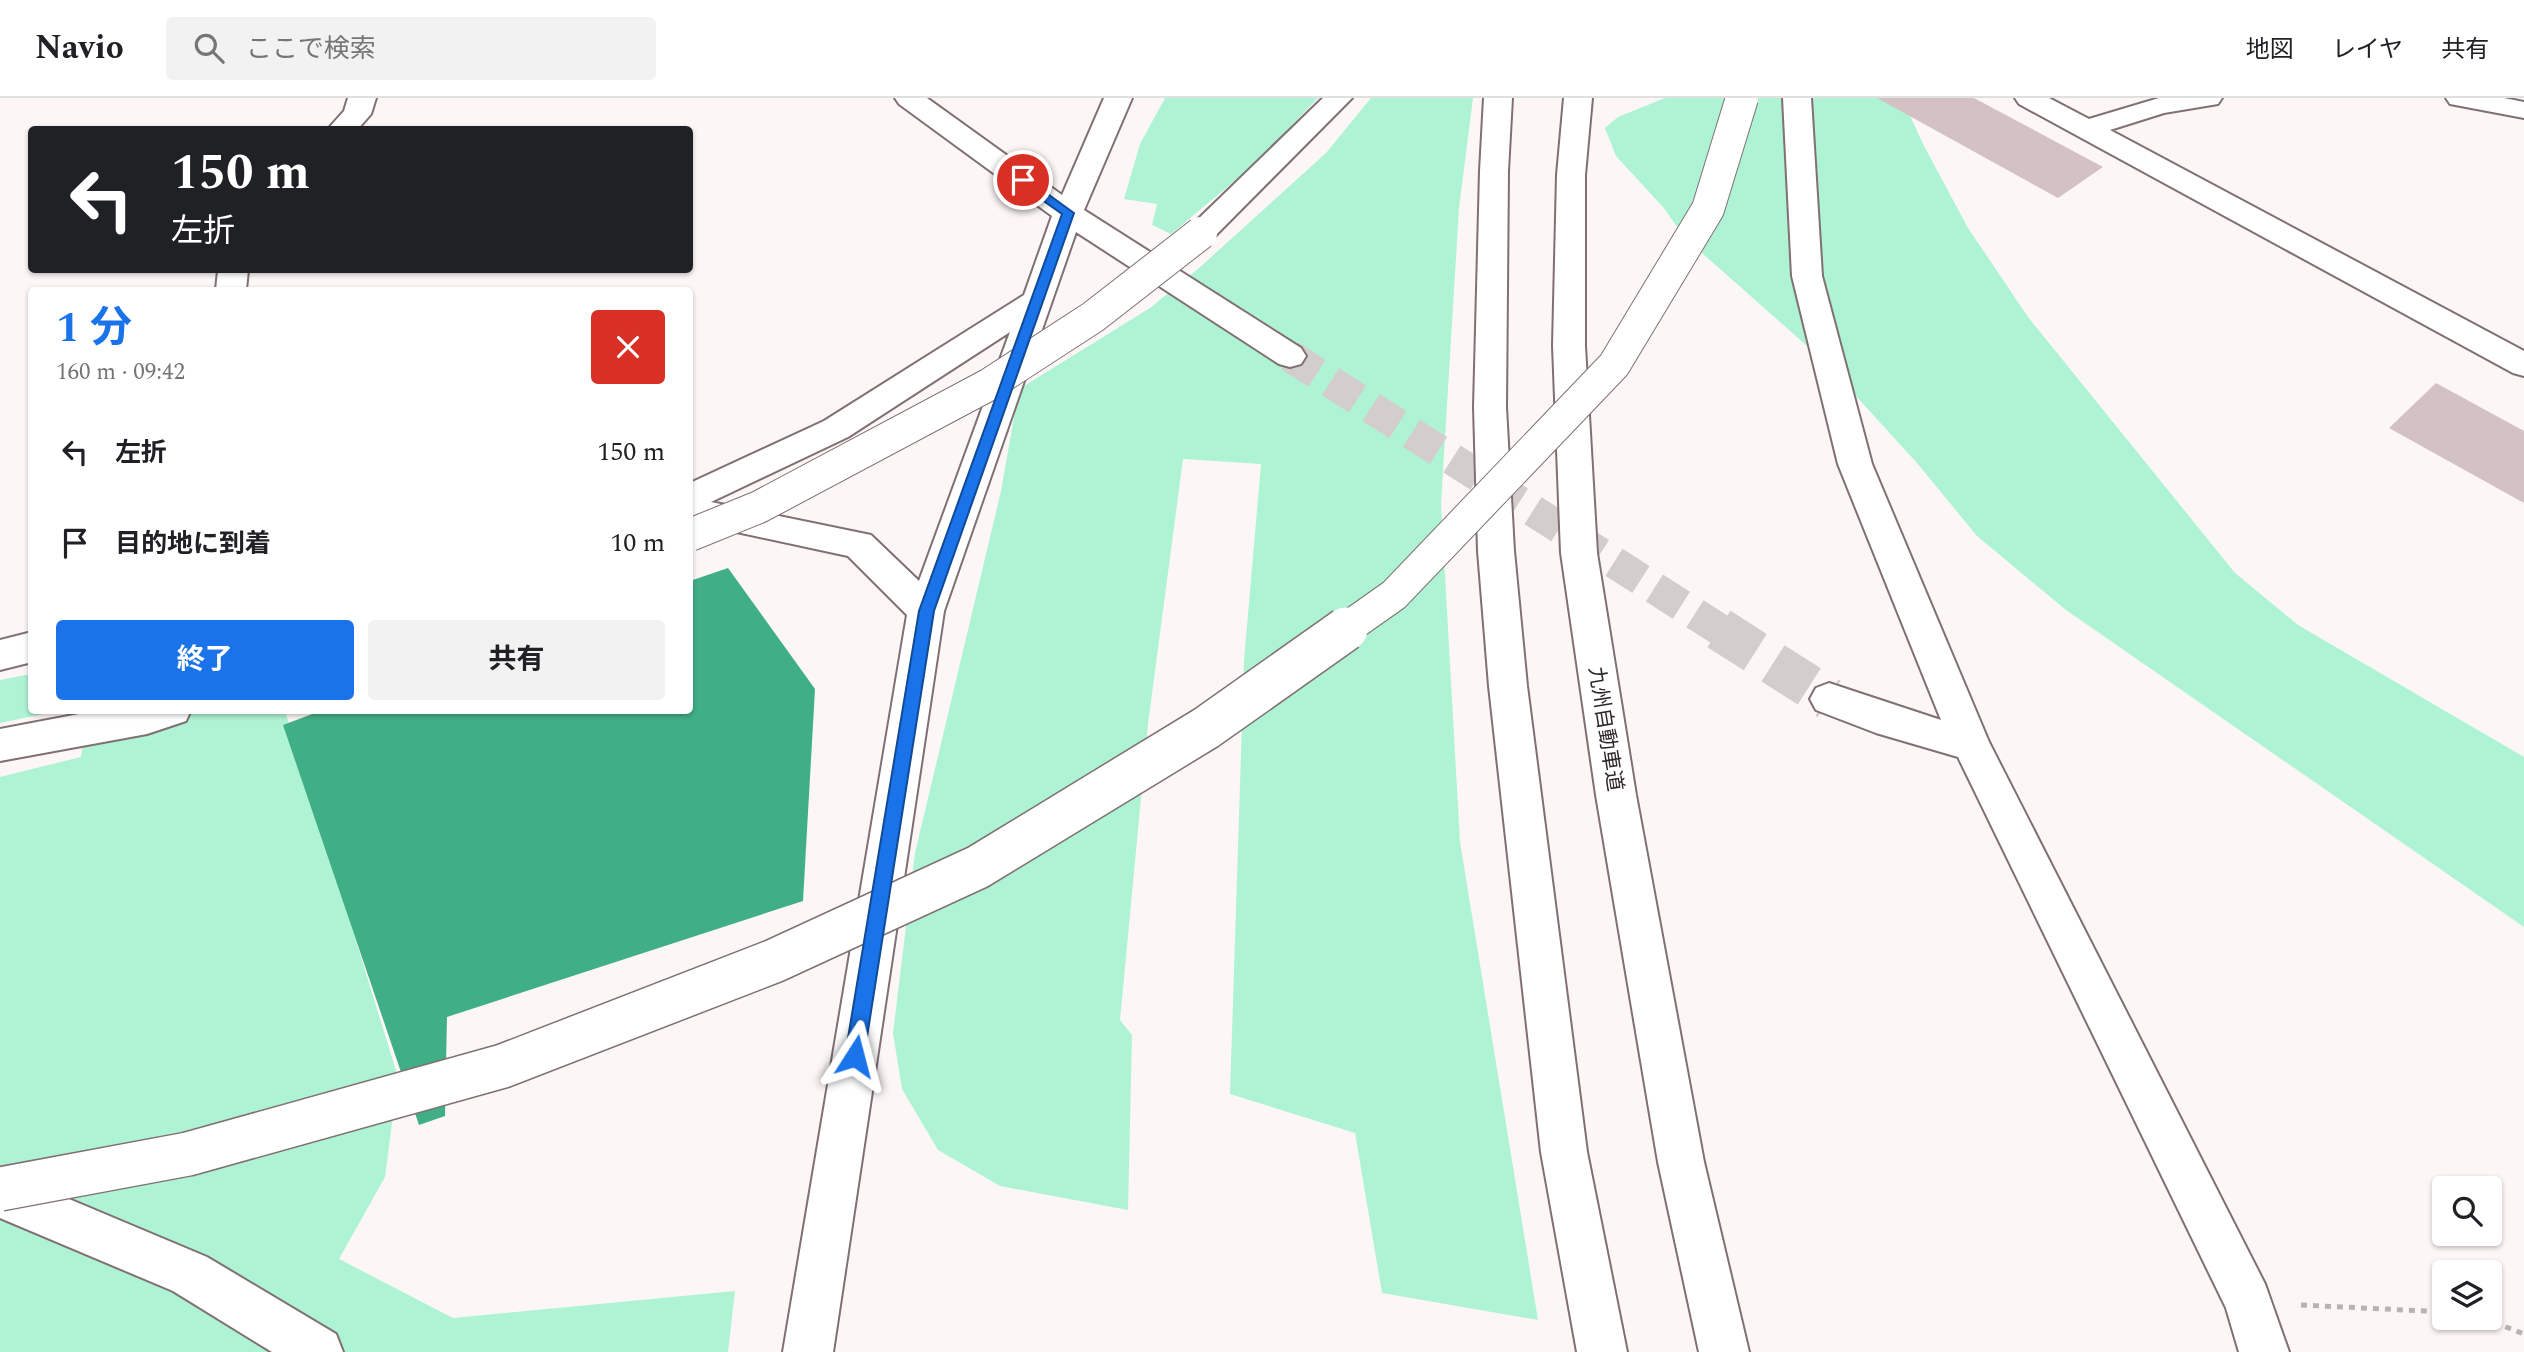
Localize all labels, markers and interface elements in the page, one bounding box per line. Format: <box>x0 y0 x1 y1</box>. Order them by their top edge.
search box <box>166 17 656 80</box>
text: Navio <box>35 23 124 73</box>
icon: search <box>190 29 228 67</box>
text: ここで検索 <box>246 29 376 69</box>
text: 地図 <box>2246 32 2294 68</box>
text: レイヤ <box>2332 32 2403 68</box>
text: 共有 <box>2441 32 2489 68</box>
text: 150 m <box>171 136 310 211</box>
pin <box>993 150 1053 210</box>
icon: left <box>56 154 147 245</box>
icon: arrive <box>1004 161 1042 199</box>
text: 左折 <box>171 207 235 256</box>
text: 1 分 <box>56 297 132 360</box>
button: close <box>591 310 665 384</box>
text: 160 m · 09:42 <box>56 355 185 390</box>
text: 150 m <box>597 432 665 472</box>
icon: left <box>56 433 94 471</box>
text: 左折 <box>115 433 167 473</box>
text: 10 m <box>610 523 665 563</box>
icon: arrive <box>56 524 94 562</box>
text: 目的地に到着 <box>115 524 271 564</box>
button: 終了 <box>56 620 354 700</box>
button: 共有 <box>368 620 665 700</box>
street label: 九州自動車道 <box>1579 664 1631 794</box>
position arrow <box>818 1019 892 1093</box>
map controls <box>2432 1176 2502 1330</box>
button: search <box>2432 1176 2502 1246</box>
button: layers <box>2432 1260 2502 1330</box>

